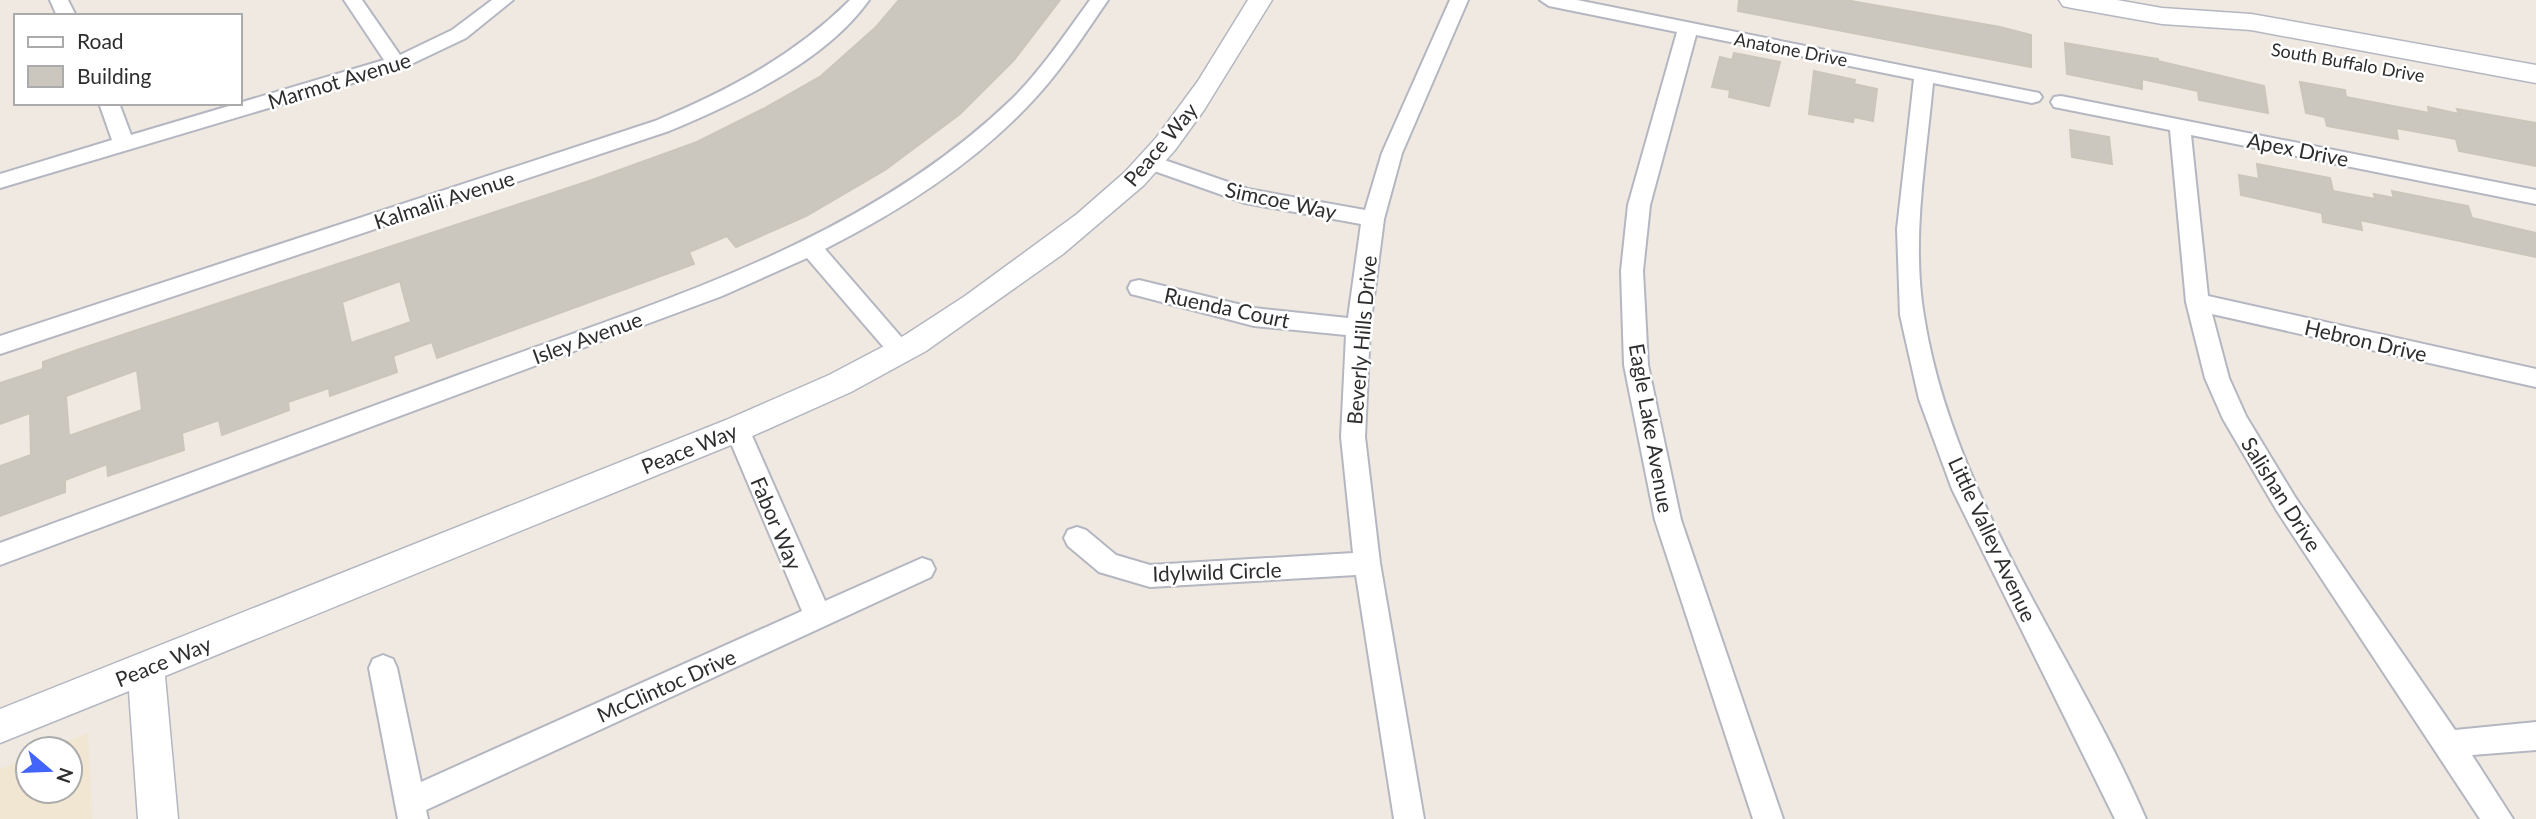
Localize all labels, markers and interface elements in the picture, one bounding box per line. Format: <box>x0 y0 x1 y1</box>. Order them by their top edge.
legend <box>14 14 242 105</box>
street label: Anatone Drive <box>1733 27 1849 71</box>
text: Road <box>77 28 124 53</box>
street label: South Buffalo Drive <box>2270 38 2426 86</box>
street label: Marmot Avenue <box>265 46 413 114</box>
text: Building <box>77 63 152 88</box>
street label: Peace Way <box>1118 97 1202 191</box>
street label: Apex Drive <box>2245 127 2351 171</box>
street label: Kalmalii Avenue <box>371 165 517 233</box>
street label: Simcoe Way <box>1223 176 1339 224</box>
street label: Beverly Hills Drive <box>1341 254 1381 426</box>
street label: Ruenda Court <box>1162 282 1292 333</box>
street label: Isley Avenue <box>529 306 645 368</box>
street label: Hebron Drive <box>2302 314 2430 366</box>
street label: Eagle Lake Avenue <box>1625 341 1679 515</box>
street label: Peace Way <box>637 417 741 479</box>
street label: Salishan Drive <box>2237 432 2327 556</box>
street label: Little Valley Avenue <box>1944 453 2042 625</box>
street label: Fabor Way <box>746 473 808 573</box>
street label: Idylwild Circle <box>1152 556 1282 586</box>
street label: Peace Way <box>111 630 215 692</box>
street label: McClintoc Drive <box>593 643 739 727</box>
north arrow <box>14 735 84 805</box>
text: N <box>52 765 79 786</box>

